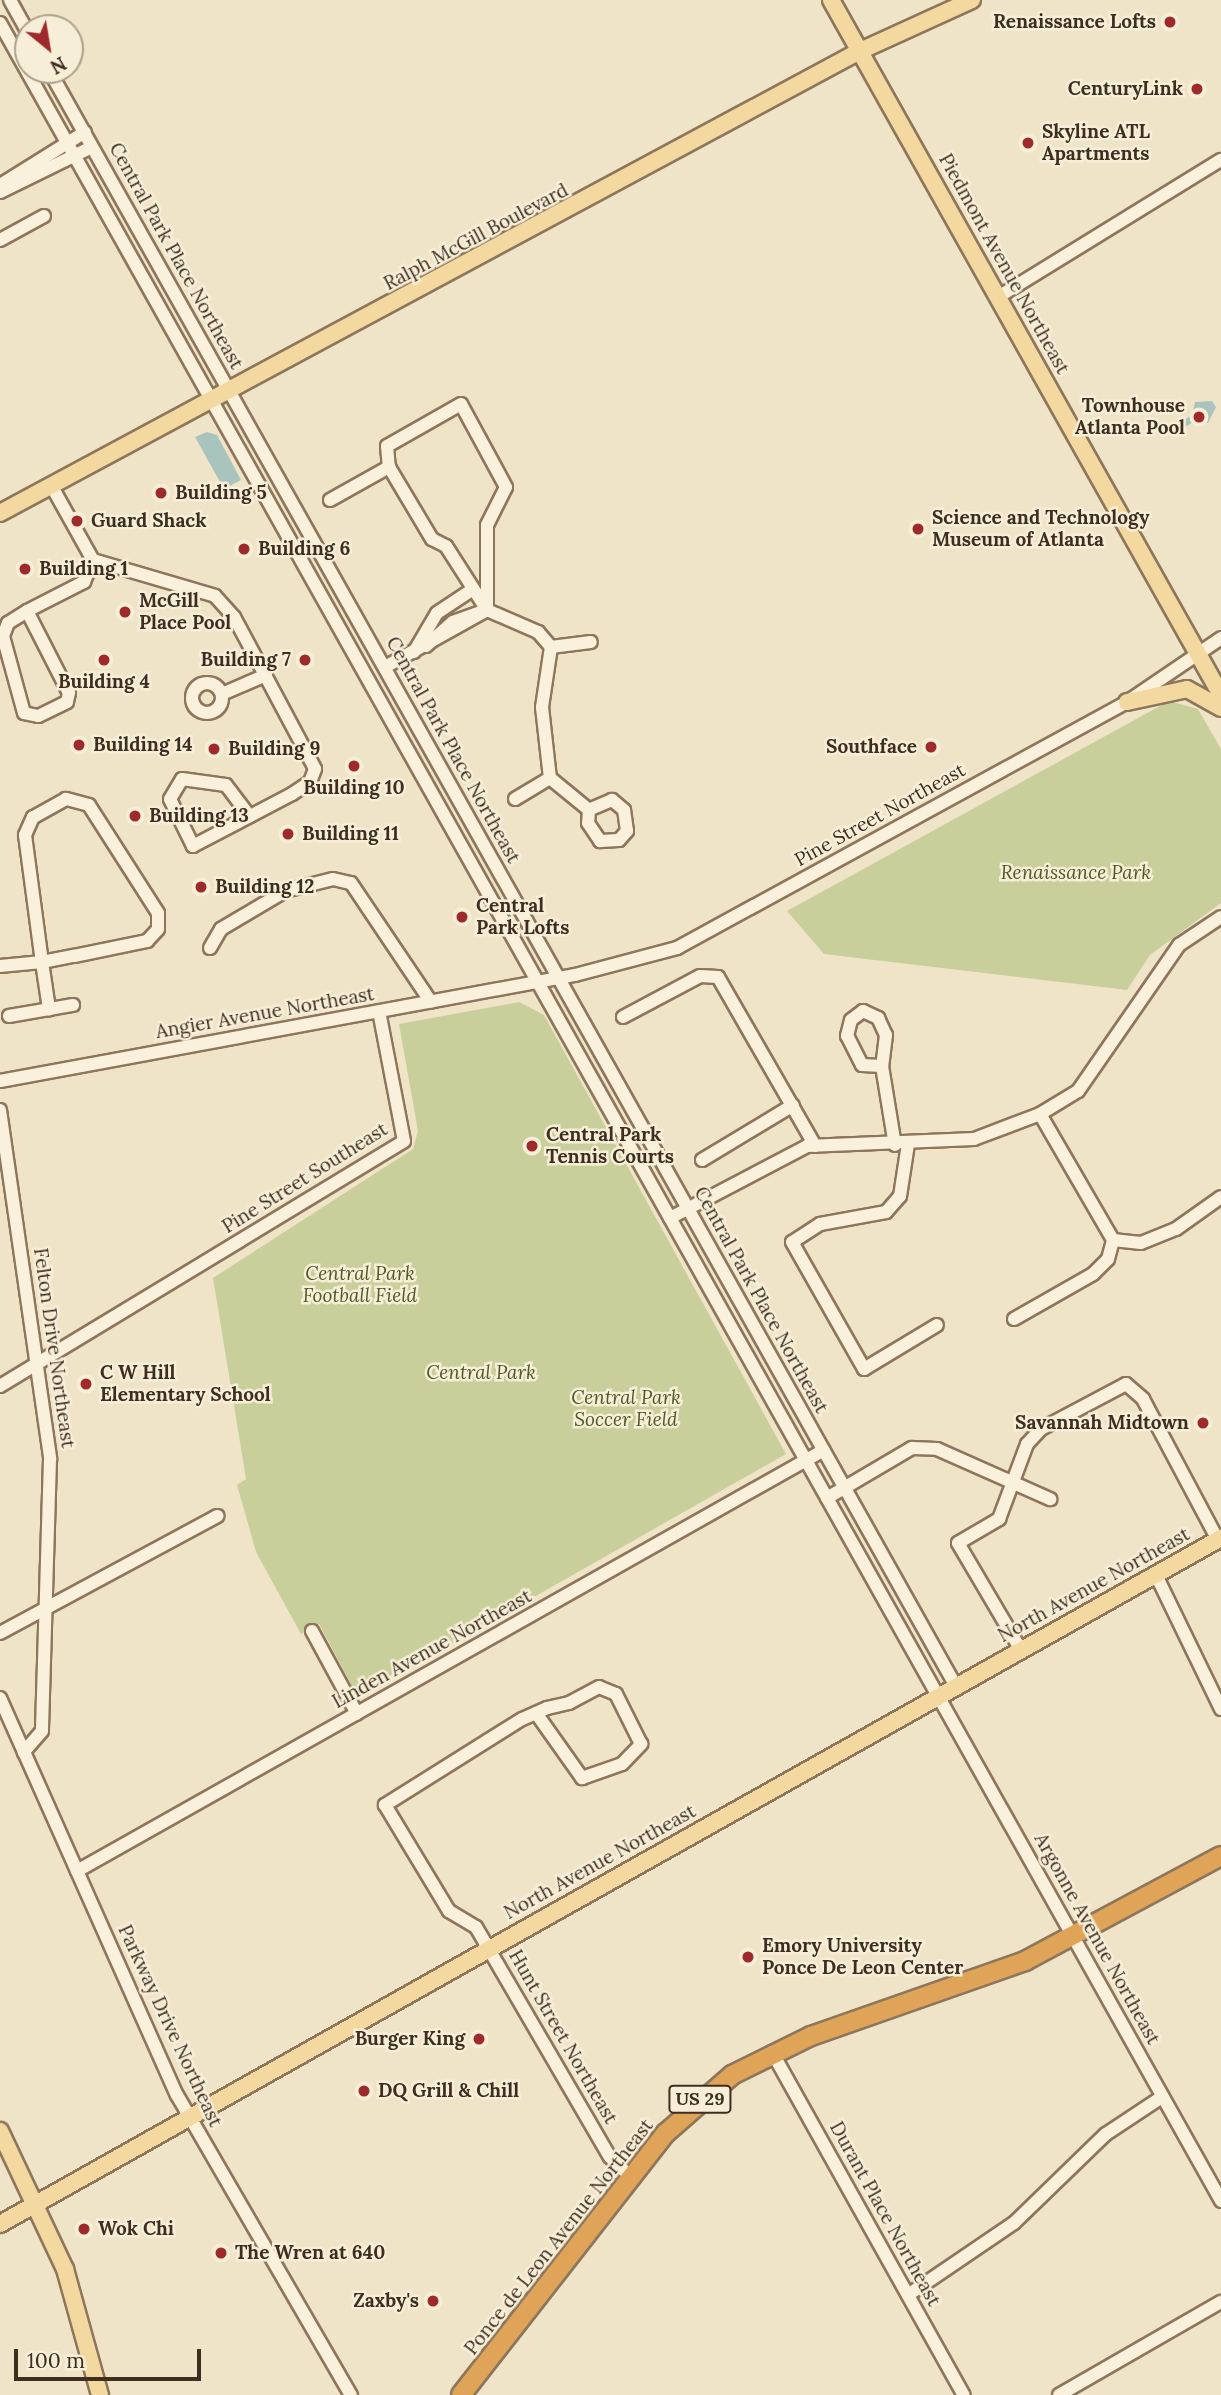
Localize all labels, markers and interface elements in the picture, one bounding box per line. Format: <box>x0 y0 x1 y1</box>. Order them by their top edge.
place label: Renaissance Lofts <box>993 11 1156 33</box>
north arrow <box>14 14 84 84</box>
marker: Renaissance Lofts <box>1162 14 1178 30</box>
text: N <box>46 51 71 80</box>
place label: CenturyLink <box>1068 78 1183 100</box>
marker: CenturyLink <box>1189 81 1205 97</box>
place label: Skyline ATL Apartments <box>1042 121 1150 165</box>
marker: Skyline ATL Apartments <box>1020 135 1036 151</box>
street label: Central Park Place Northeast <box>104 139 248 373</box>
street label: Piedmont Avenue Northeast <box>934 150 1074 378</box>
street label: Ralph McGill Boulevard <box>380 179 572 295</box>
place label: Townhouse Atlanta Pool <box>1075 395 1185 439</box>
marker: Townhouse Atlanta Pool <box>1191 409 1207 425</box>
place label: Building 5 <box>175 482 267 504</box>
marker: Building 5 <box>153 485 169 501</box>
place label: Science and Technology Museum of Atlanta <box>932 507 1150 551</box>
place label: Guard Shack <box>91 510 206 532</box>
marker: Guard Shack <box>69 513 85 529</box>
marker: Science and Technology Museum of Atlanta <box>910 521 926 537</box>
place label: Building 6 <box>258 538 350 560</box>
marker: Building 6 <box>236 541 252 557</box>
place label: Building 1 <box>39 558 128 580</box>
marker: Building 1 <box>17 561 33 577</box>
place label: McGill Place Pool <box>139 590 231 634</box>
marker: McGill Place Pool <box>117 604 133 620</box>
street label: Central Park Place Northeast <box>381 633 525 867</box>
place label: Building 7 <box>201 649 291 671</box>
marker: Building 4 <box>96 652 112 668</box>
marker: Building 7 <box>297 652 313 668</box>
place label: Building 4 <box>58 671 150 693</box>
place label: Building 14 <box>93 734 193 756</box>
place label: Southface <box>826 736 917 758</box>
marker: Building 14 <box>71 737 87 753</box>
place label: Building 9 <box>228 738 320 760</box>
marker: Southface <box>923 739 939 755</box>
marker: Building 9 <box>206 741 222 757</box>
marker: Building 10 <box>346 758 362 774</box>
street label: Pine Street Northeast <box>791 759 969 871</box>
place label: Building 10 <box>303 777 405 799</box>
place label: Building 13 <box>149 805 249 827</box>
marker: Building 13 <box>127 808 143 824</box>
place label: Building 11 <box>302 823 399 845</box>
marker: Building 11 <box>280 826 296 842</box>
park label: Renaissance Park <box>1001 862 1151 884</box>
place label: Building 12 <box>215 876 314 898</box>
marker: Building 12 <box>193 879 209 895</box>
place label: Central Park Lofts <box>476 895 569 939</box>
marker: Central Park Lofts <box>454 909 470 925</box>
street label: Angier Avenue Northeast <box>154 983 376 1043</box>
street label: Pine Street Southeast <box>218 1118 392 1238</box>
place label: Central Park Tennis Courts <box>546 1124 674 1168</box>
marker: Central Park Tennis Courts <box>524 1138 540 1154</box>
street label: Central Park Place Northeast <box>689 1183 833 1417</box>
street label: Felton Drive Northeast <box>29 1246 79 1450</box>
park label: Central Park Football Field <box>303 1263 417 1307</box>
place label: C W Hill Elementary School <box>100 1362 271 1406</box>
park label: Central Park <box>426 1362 536 1384</box>
marker: C W Hill Elementary School <box>78 1376 94 1392</box>
park label: Central Park Soccer Field <box>571 1387 681 1431</box>
place label: Savannah Midtown <box>1015 1412 1189 1434</box>
marker: Savannah Midtown <box>1195 1415 1211 1431</box>
street label: North Avenue Northeast <box>994 1523 1194 1647</box>
street label: Linden Avenue Northeast <box>328 1585 536 1713</box>
street label: North Avenue Northeast <box>500 1800 700 1924</box>
street label: Argonne Avenue Northeast <box>1029 1829 1165 2049</box>
street label: Parkway Drive Northeast <box>113 1921 227 2131</box>
place label: Emory University Ponce De Leon Center <box>762 1935 963 1979</box>
street label: Hunt Street Northeast <box>504 1946 622 2128</box>
marker: Emory University Ponce De Leon Center <box>740 1949 756 1965</box>
place label: Burger King <box>355 2028 465 2050</box>
marker: Burger King <box>471 2031 487 2047</box>
place label: DQ Grill & Chill <box>378 2080 519 2102</box>
marker: DQ Grill & Chill <box>356 2083 372 2099</box>
road number: US 29 <box>667 2084 733 2113</box>
street label: Ponce de Leon Avenue Northeast <box>460 2115 658 2359</box>
street label: Durant Place Northeast <box>825 2118 945 2310</box>
place label: Wok Chi <box>98 2218 174 2240</box>
marker: Wok Chi <box>76 2221 92 2237</box>
place label: The Wren at 640 <box>235 2242 385 2264</box>
marker: The Wren at 640 <box>213 2245 229 2261</box>
place label: Zaxby's <box>353 2290 419 2312</box>
marker: Zaxby's <box>425 2293 441 2309</box>
scale bar <box>18 2336 205 2380</box>
text: 100 m <box>27 2347 85 2374</box>

